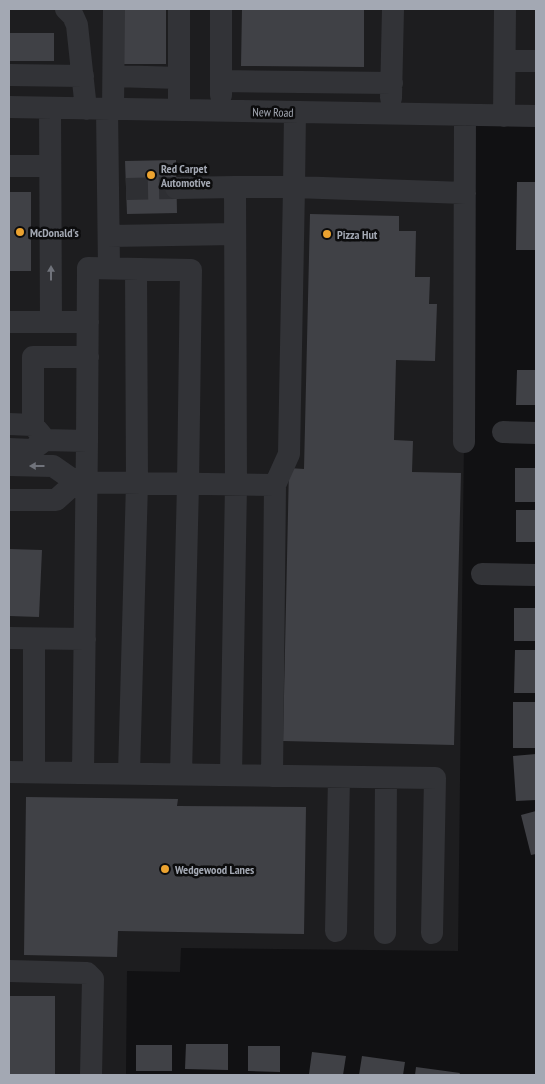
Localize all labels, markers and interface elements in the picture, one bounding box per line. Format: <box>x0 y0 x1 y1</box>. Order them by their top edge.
street label: New Road <box>252 104 294 120</box>
place label: Red Carpet Automotive <box>160 161 211 190</box>
marker: Red Carpet Automotive <box>145 169 157 181</box>
place label: McDonald's <box>30 225 79 240</box>
marker: McDonald's <box>14 226 26 238</box>
place label: Pizza Hut <box>337 227 378 242</box>
marker: Pizza Hut <box>321 228 333 240</box>
one-way arrow <box>47 265 55 281</box>
one-way arrow <box>29 461 45 469</box>
place label: Wedgewood Lanes <box>174 862 254 877</box>
marker: Wedgewood Lanes <box>159 863 171 875</box>

